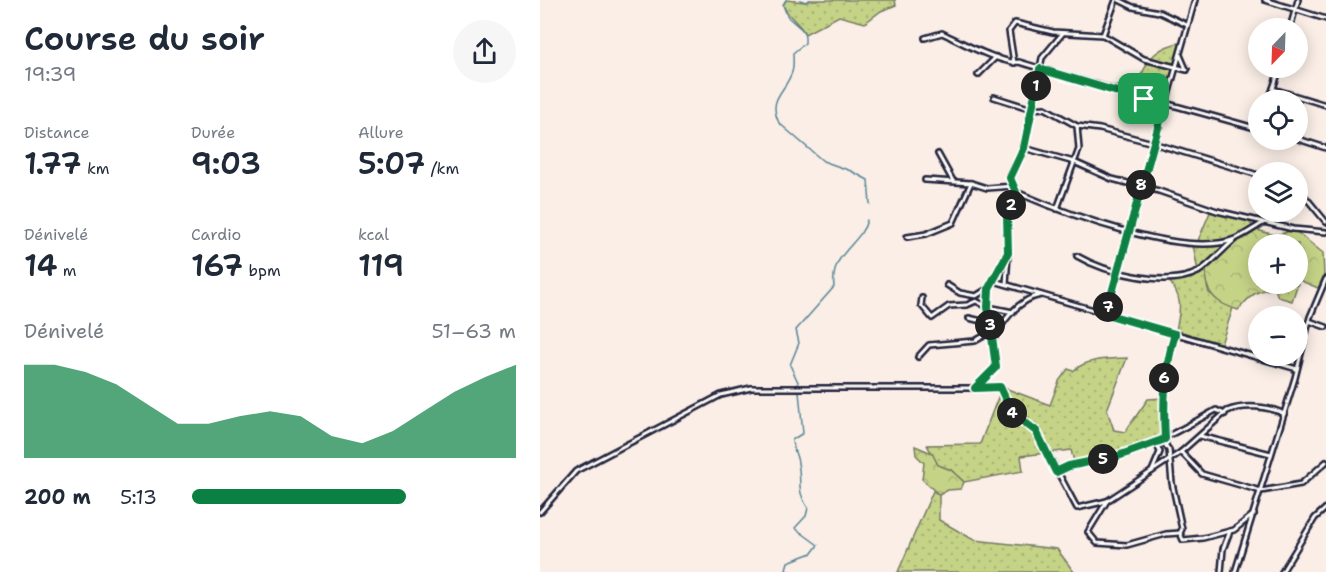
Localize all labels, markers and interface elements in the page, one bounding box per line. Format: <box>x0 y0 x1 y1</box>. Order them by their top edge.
text: Course du soir <box>24 16 265 61</box>
north arrow <box>1248 18 1308 78</box>
map controls <box>1248 18 1308 366</box>
button: share <box>453 20 516 83</box>
text: 19:39 <box>24 61 76 87</box>
pin: 1 <box>1021 71 1051 101</box>
pin <box>1118 73 1169 124</box>
text: 1 <box>1032 75 1040 96</box>
icon: arrive <box>1127 82 1160 115</box>
button: locate <box>1248 90 1308 150</box>
text: Distance <box>24 122 90 143</box>
text: Durée <box>191 122 235 143</box>
text: Allure <box>358 122 404 143</box>
text: 1.77 <box>24 143 82 184</box>
text: 9:03 <box>191 143 261 184</box>
text: 5:07 <box>358 143 425 184</box>
text: km <box>82 158 110 179</box>
text: /km <box>425 158 459 179</box>
button: layers <box>1248 162 1308 222</box>
pin: 8 <box>1126 170 1156 200</box>
text: 8 <box>1135 174 1147 195</box>
pin: 2 <box>996 190 1026 220</box>
text: 2 <box>1005 194 1017 215</box>
text: Dénivelé <box>24 224 88 245</box>
text: Cardio <box>191 224 241 245</box>
text: kcal <box>358 224 389 245</box>
button: + <box>1248 234 1308 294</box>
text: 14 <box>24 245 57 286</box>
text: 167 <box>191 245 243 286</box>
text: 119 <box>358 245 404 286</box>
text: m <box>57 260 77 281</box>
text: bpm <box>243 260 281 281</box>
pin: 7 <box>1093 292 1123 322</box>
text: 7 <box>1102 296 1114 317</box>
button: − <box>1248 306 1308 366</box>
pin: 3 <box>975 310 1005 340</box>
text: 3 <box>984 314 996 335</box>
text: Dénivelé <box>24 318 104 344</box>
text: 51–63 m <box>431 318 516 344</box>
pin: 6 <box>1149 363 1179 393</box>
text: 6 <box>1158 367 1170 388</box>
pin: 4 <box>997 398 1027 428</box>
text: 4 <box>1006 402 1018 423</box>
pin: 5 <box>1088 444 1118 474</box>
text: 5 <box>1098 448 1108 469</box>
text: 200 m <box>24 484 91 510</box>
text: 5:13 <box>120 484 157 510</box>

